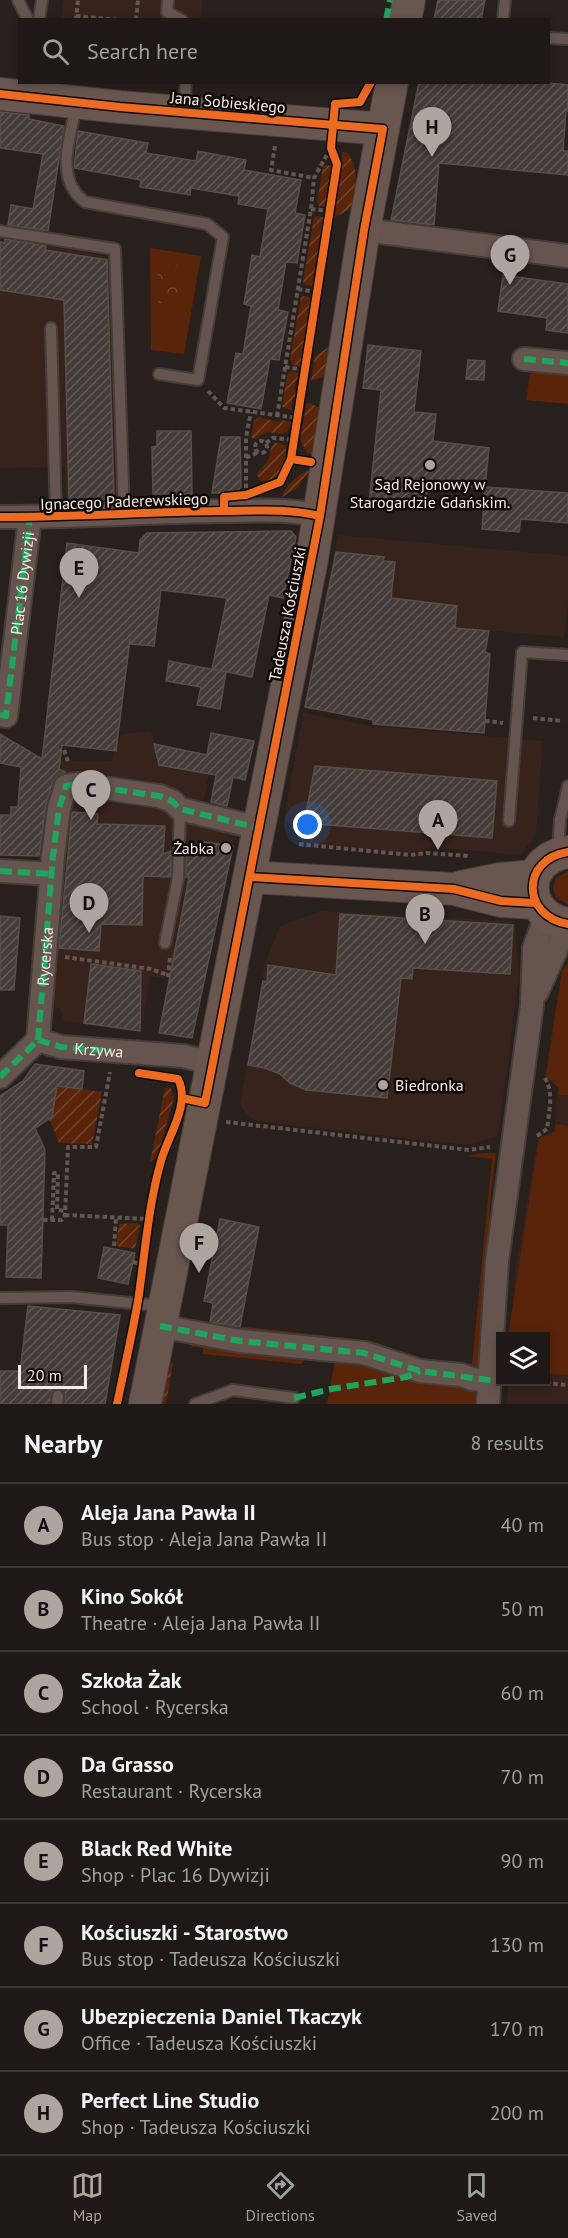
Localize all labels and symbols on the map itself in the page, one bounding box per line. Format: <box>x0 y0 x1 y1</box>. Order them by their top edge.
street label: Jana Sobieskiego <box>169 87 286 117</box>
pin: H <box>412 108 452 157</box>
pin: G <box>490 236 530 285</box>
marker: Sąd Rejonowy w Starogardzie Gdańskim. <box>423 458 437 472</box>
place label: Sąd Rejonowy w Starogardzie Gdańskim. <box>350 474 510 512</box>
street label: Ignacego Paderewskiego <box>40 488 208 514</box>
street label: Plac 16 Dywizji <box>6 530 38 636</box>
street label: Tadeusza Kościuszki <box>264 545 310 683</box>
pin: E <box>60 548 98 598</box>
pin: C <box>72 770 110 820</box>
pin: A <box>418 800 458 850</box>
your location <box>293 810 322 839</box>
place label: Żabka <box>173 838 214 858</box>
marker: Żabka <box>219 841 233 855</box>
pin: D <box>70 884 109 933</box>
pin: B <box>406 894 444 944</box>
street label: Rycerska <box>32 926 57 987</box>
street label: Krzywa <box>74 1038 124 1062</box>
place label: Biedronka <box>395 1075 464 1095</box>
marker: Biedronka <box>376 1078 390 1092</box>
pin: F <box>180 1224 218 1273</box>
scale bar <box>18 1362 87 1390</box>

